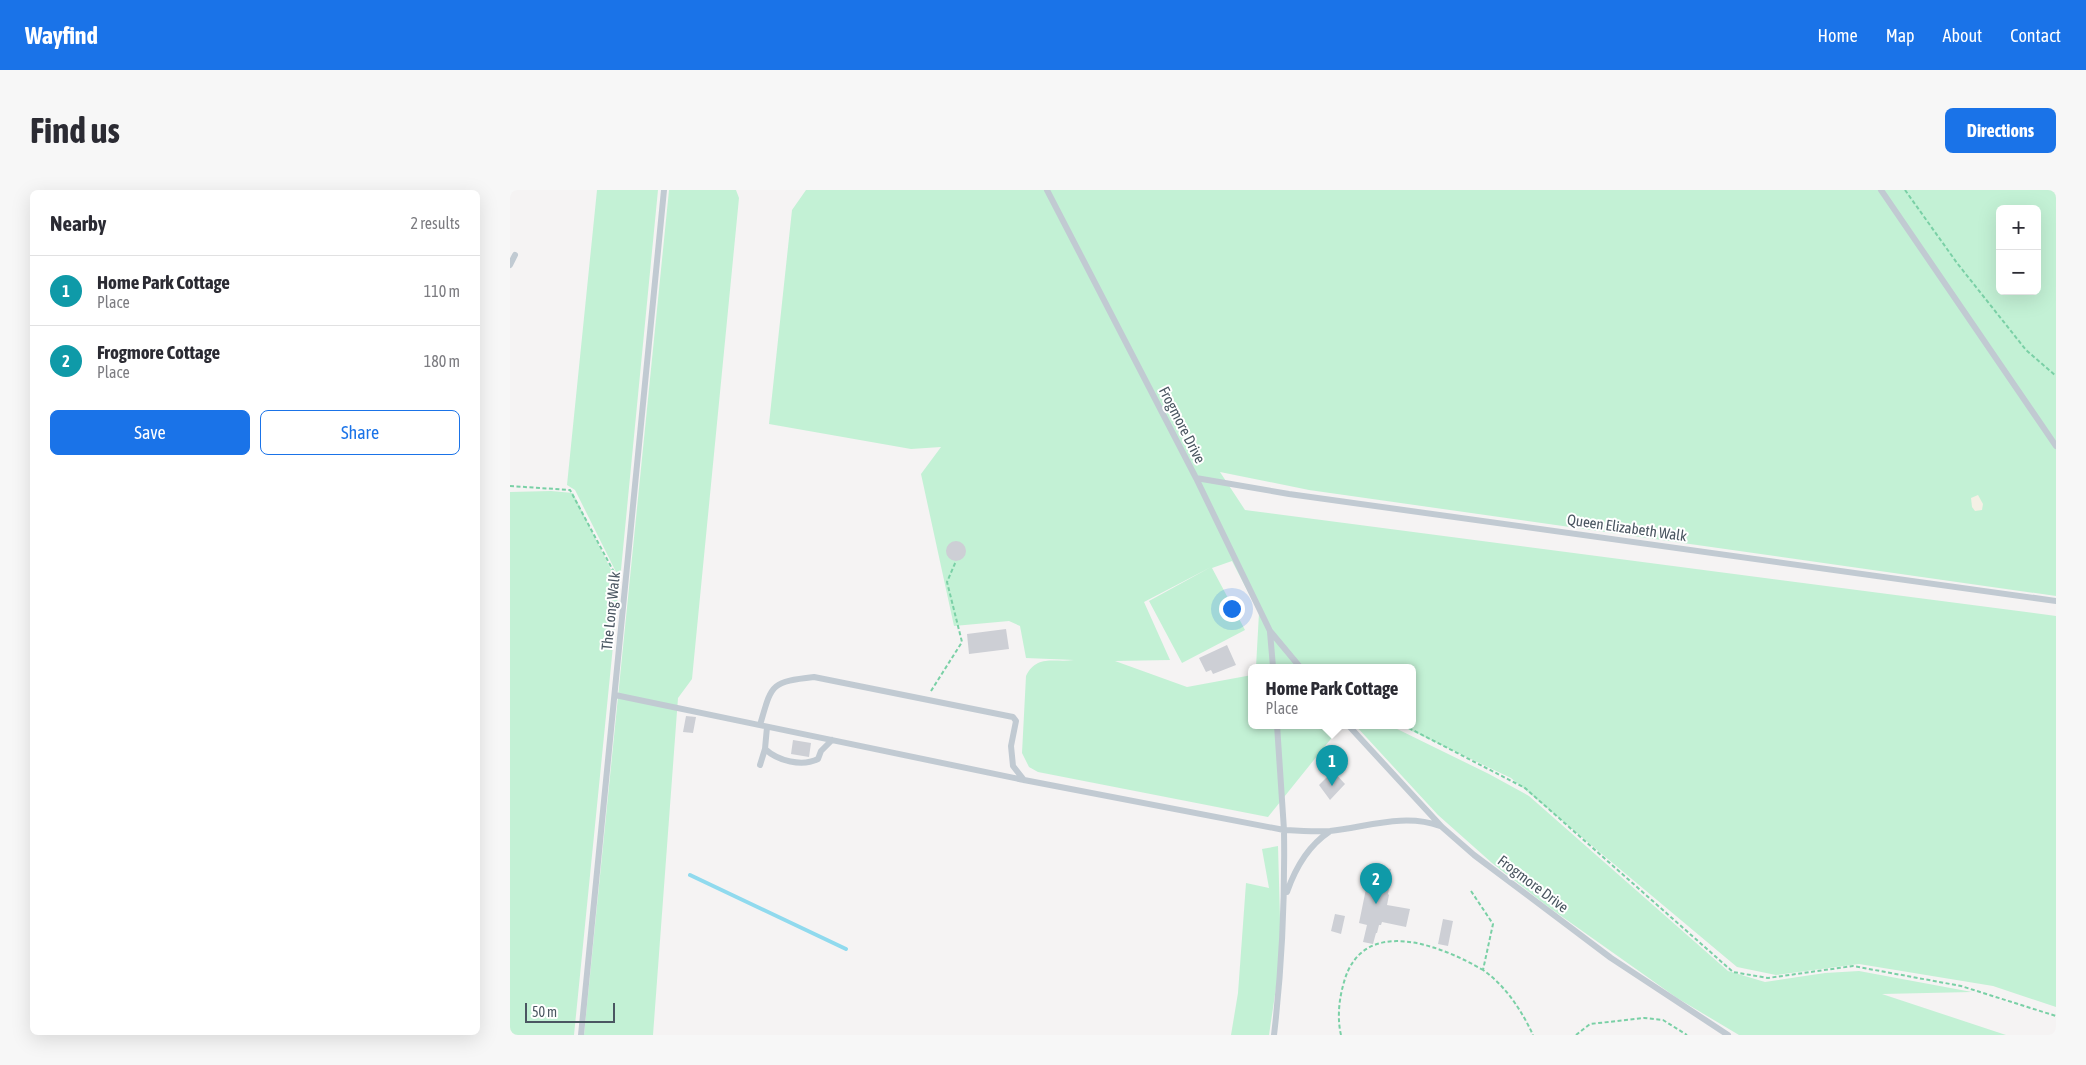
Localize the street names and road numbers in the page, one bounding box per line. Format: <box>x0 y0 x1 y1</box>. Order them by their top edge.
street label: Frogmore Drive <box>1156 384 1209 466</box>
street label: Queen Elizabeth Walk <box>1566 511 1688 544</box>
street label: The Long Walk <box>598 570 623 651</box>
street label: Frogmore Drive <box>1495 852 1572 916</box>

